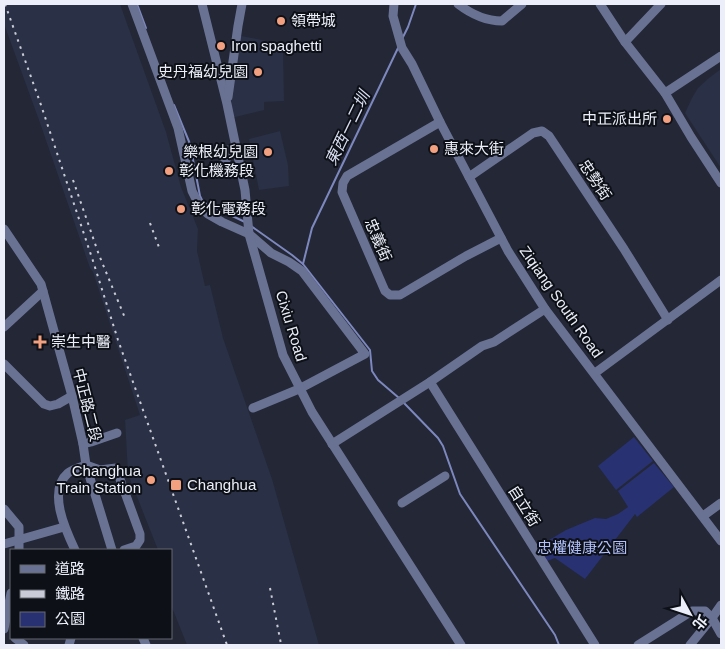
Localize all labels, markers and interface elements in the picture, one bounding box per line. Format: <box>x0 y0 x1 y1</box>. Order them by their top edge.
place label: 領帶城 <box>291 12 336 29</box>
marker: 領帶城 <box>275 15 287 27</box>
place label: Iron spaghetti <box>231 37 322 54</box>
marker: Iron spaghetti <box>215 40 227 52</box>
place label: 史丹福幼兒園 <box>158 63 248 80</box>
marker: 史丹福幼兒園 <box>252 66 264 78</box>
water label: 東西一二圳 <box>322 87 373 168</box>
place label: 中正派出所 <box>582 110 657 127</box>
marker: 中正派出所 <box>661 113 673 125</box>
place label: 惠來大街 <box>444 140 504 157</box>
place label: 樂根幼兒園 <box>183 143 258 160</box>
marker: 惠來大街 <box>428 143 440 155</box>
marker: 樂根幼兒園 <box>262 146 274 158</box>
street label: 忠勢街 <box>576 156 615 203</box>
place label: 彰化機務段 <box>179 162 254 179</box>
marker: 彰化機務段 <box>163 165 175 177</box>
place label: 彰化電務段 <box>191 200 266 217</box>
marker: 彰化電務段 <box>175 203 187 215</box>
street label: 忠義街 <box>362 216 395 264</box>
street label: Ziqiang South Road <box>516 243 606 361</box>
street label: Cixiu Road <box>273 288 310 363</box>
place label: 崇生中醫 <box>51 333 111 350</box>
marker: 崇生中醫 <box>33 335 47 349</box>
street label: 中正路二段 <box>70 366 105 443</box>
place label: Changhua Train Station <box>57 462 142 496</box>
marker: Changhua Train Station <box>145 474 157 486</box>
place label: Changhua <box>187 476 257 493</box>
marker: Changhua <box>169 478 183 492</box>
street label: 自立街 <box>505 482 544 529</box>
park label: 忠權健康公園 <box>537 539 627 556</box>
legend <box>10 549 172 639</box>
text: 道路 <box>55 560 85 577</box>
text: 鐵路 <box>55 585 85 602</box>
north arrow <box>665 589 715 639</box>
text: 公園 <box>55 610 85 627</box>
text: 北 <box>689 612 711 633</box>

